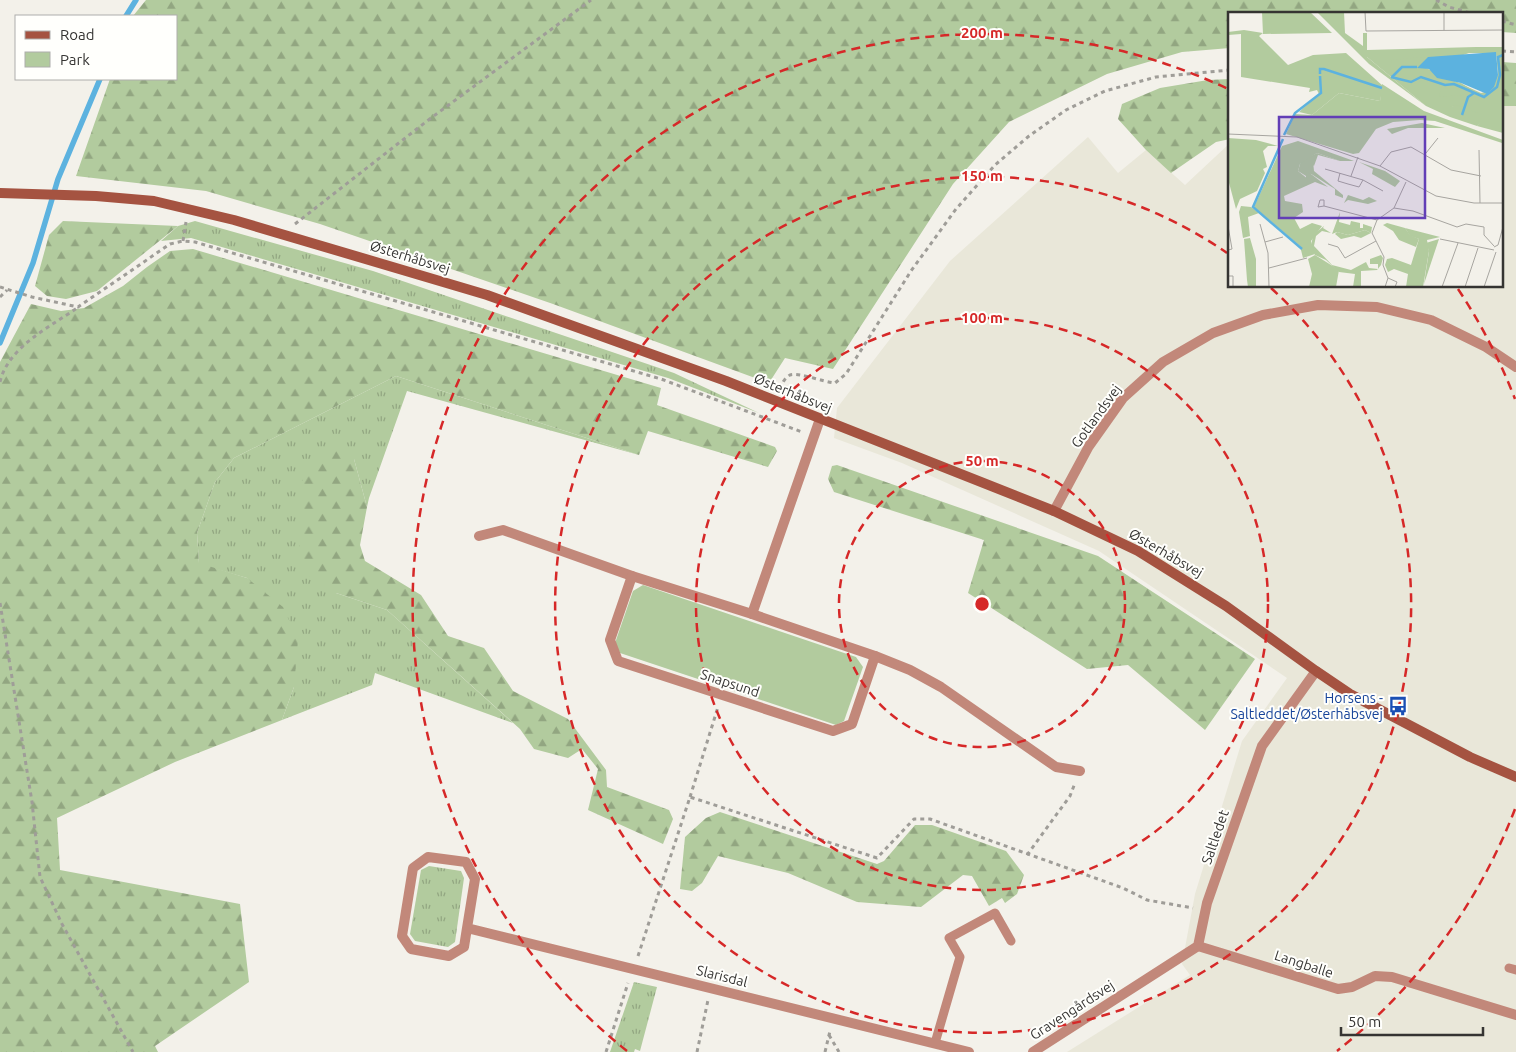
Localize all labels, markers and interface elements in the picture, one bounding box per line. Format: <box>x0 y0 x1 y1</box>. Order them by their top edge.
inset map <box>1228 12 1504 288</box>
legend <box>15 15 178 80</box>
text: 200 m <box>961 24 1003 41</box>
text: Road <box>60 26 95 43</box>
text: Park <box>60 51 90 68</box>
text: 150 m <box>961 167 1003 184</box>
street label: Østerhåbsvej <box>368 237 452 277</box>
text: 100 m <box>961 309 1003 326</box>
street label: Østerhåbsvej <box>752 370 834 416</box>
street label: Gotlandsvej <box>1068 381 1124 451</box>
text: 50 m <box>965 452 999 469</box>
street label: Østerhåbsvej <box>1126 525 1206 581</box>
centre of rings <box>973 595 991 613</box>
street label: Snapsund <box>699 666 761 700</box>
place label: Horsens - Saltleddet/Østerhåbsvej <box>1231 690 1383 722</box>
bus stop icon: Horsens - Saltleddet/Østerhåbsvej <box>1387 695 1409 717</box>
street label: Saltledet <box>1198 807 1232 866</box>
street label: Langballe <box>1273 947 1335 981</box>
street label: Slarisdal <box>695 962 750 990</box>
street label: Gravengårdsvej <box>1027 977 1117 1043</box>
scale bar <box>1341 1004 1484 1036</box>
text: 50 m <box>1348 1013 1381 1030</box>

